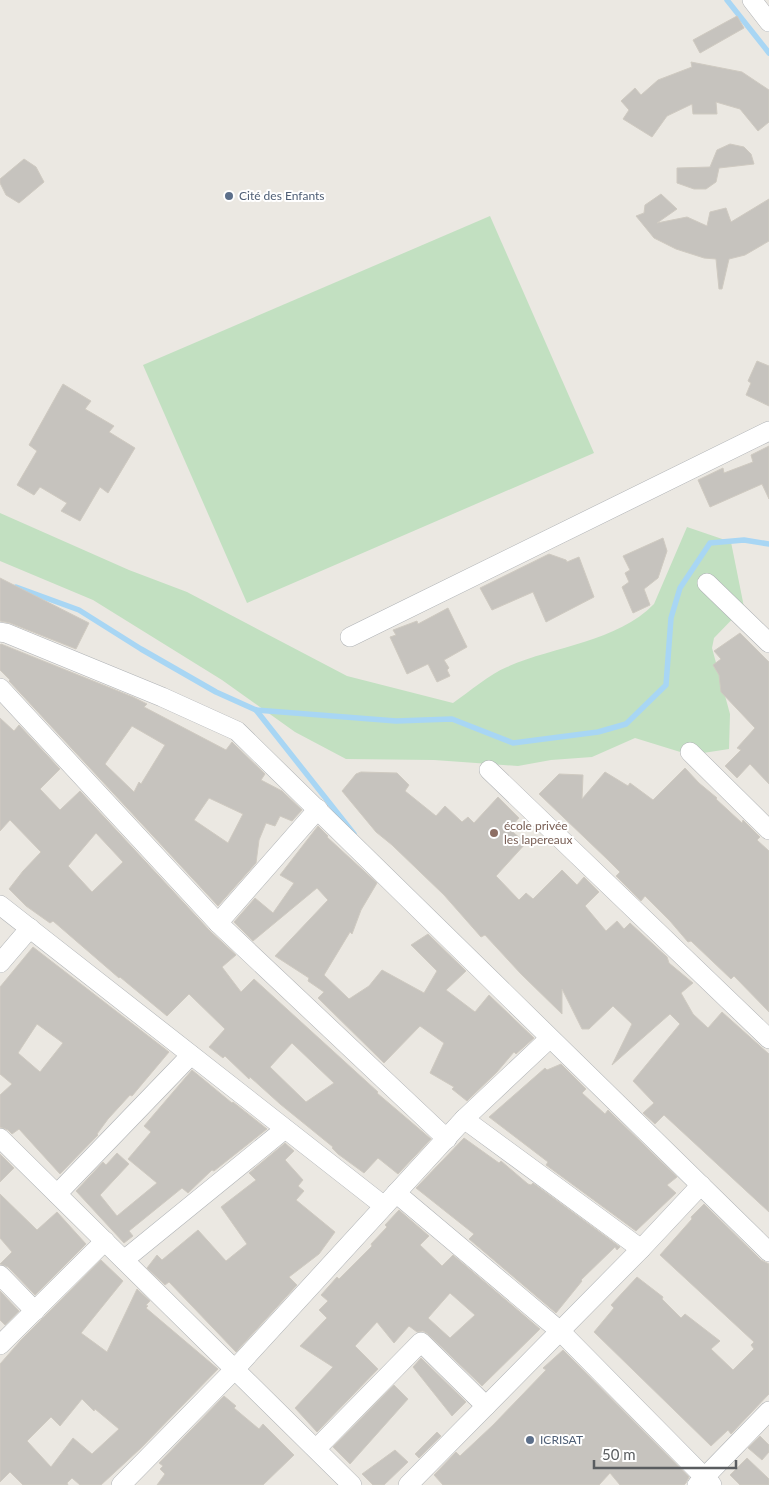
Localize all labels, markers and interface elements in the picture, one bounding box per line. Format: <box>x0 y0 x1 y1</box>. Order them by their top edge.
place label: Cité des Enfants <box>239 188 325 203</box>
marker: Cité des Enfants <box>223 190 235 202</box>
place label: école privée les lapereaux <box>504 818 572 847</box>
marker: école privée les lapereaux <box>488 827 500 839</box>
place label: ICRISAT <box>540 1432 583 1447</box>
marker: ICRISAT <box>524 1434 536 1446</box>
scale bar <box>594 1438 736 1470</box>
text: 50 m <box>602 1445 636 1463</box>

